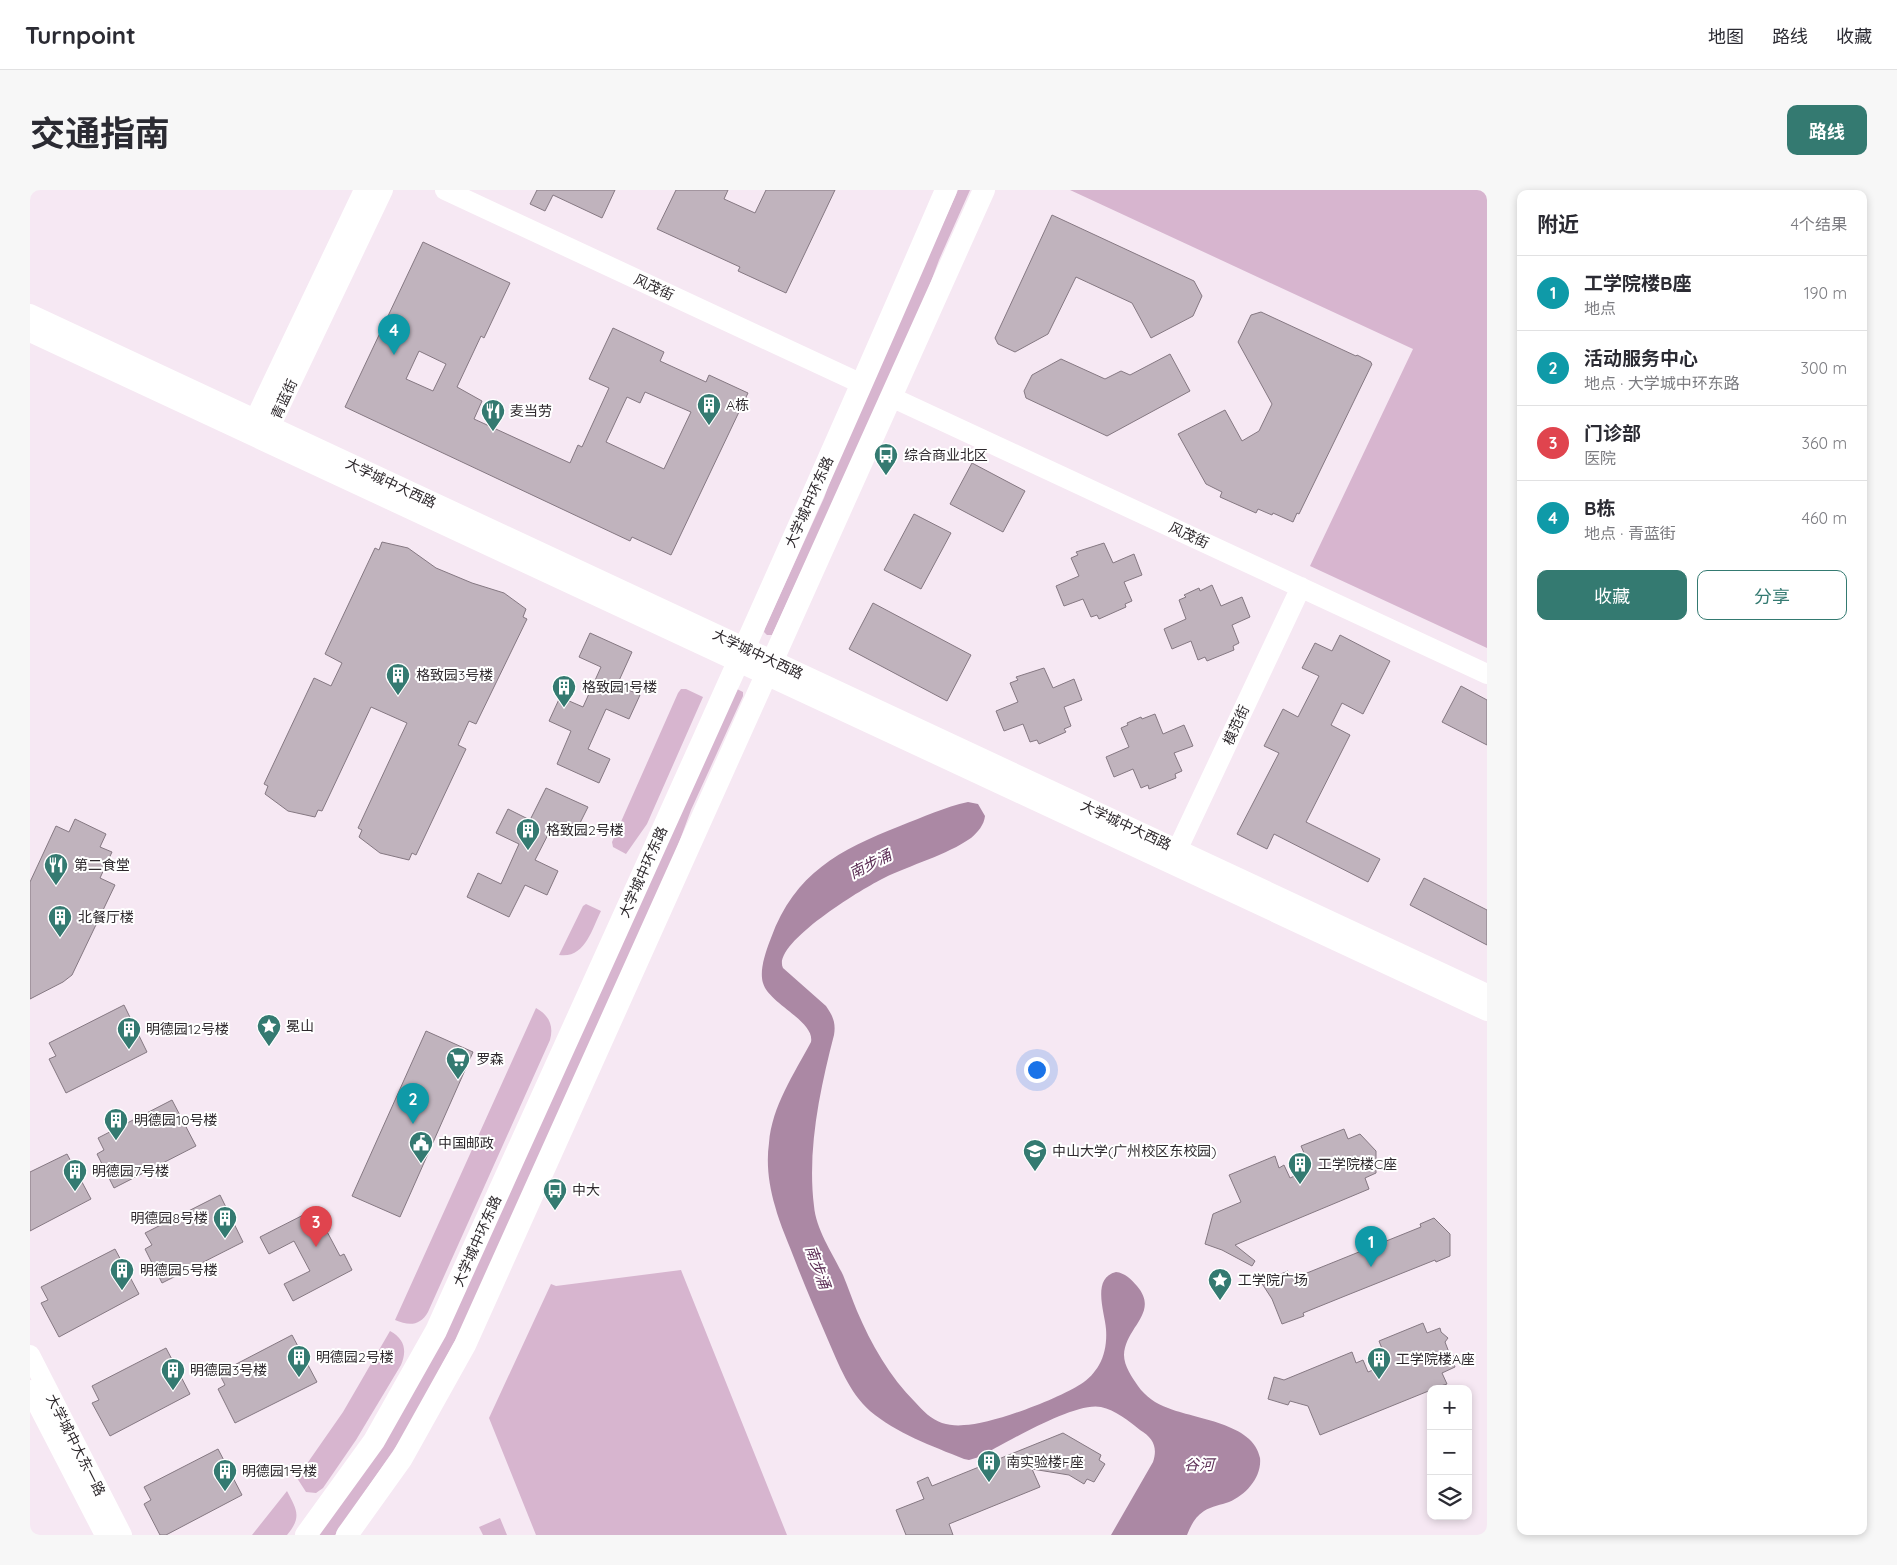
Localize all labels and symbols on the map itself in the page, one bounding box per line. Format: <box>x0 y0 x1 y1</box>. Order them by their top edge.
street label: 风茂街 <box>631 270 677 304</box>
pin: 4 <box>378 314 410 355</box>
street label: 青蓝街 <box>267 376 301 422</box>
building icon: A栋 <box>696 392 722 426</box>
place label: A栋 <box>726 396 749 414</box>
restaurant icon: 麦当劳 <box>480 398 506 432</box>
place label: 麦当劳 <box>510 402 552 420</box>
bus stop icon: 综合商业北区 <box>873 442 899 476</box>
place label: 综合商业北区 <box>904 446 988 464</box>
street label: 大学城中大西路 <box>343 454 439 512</box>
street label: 大学城中环东路 <box>781 454 837 550</box>
street label: 风茂街 <box>1166 518 1212 552</box>
street label: 大学城中大西路 <box>710 625 806 683</box>
building icon: 格致园3号楼 <box>385 662 411 696</box>
place label: 格致园3号楼 <box>416 666 493 684</box>
building icon: 格致园1号楼 <box>551 674 577 708</box>
place label: 格致园1号楼 <box>582 678 657 696</box>
street label: 模范街 <box>1219 702 1253 748</box>
street label: 大学城中大西路 <box>1078 796 1174 854</box>
building icon: 格致园2号楼 <box>515 817 541 851</box>
place label: 格致园2号楼 <box>546 821 624 839</box>
street label: 大学城中环东路 <box>615 824 671 920</box>
water label: 南步涌 <box>846 844 896 883</box>
restaurant icon: 第二食堂 <box>43 852 69 886</box>
place label: 第二食堂 <box>74 856 130 874</box>
building icon: 北餐厅楼 <box>47 904 73 938</box>
place label: 北餐厅楼 <box>78 908 134 926</box>
place icon: 冕山 <box>256 1013 282 1047</box>
building icon: 明德园12号楼 <box>116 1016 142 1050</box>
place label: 冕山 <box>286 1017 314 1035</box>
place label: 明德园12号楼 <box>146 1020 229 1038</box>
supermarket icon: 罗森 <box>445 1046 471 1080</box>
place label: 罗森 <box>476 1050 504 1068</box>
your location <box>1024 1057 1050 1083</box>
pin: 2 <box>397 1083 429 1124</box>
building icon: 明德园10号楼 <box>103 1107 129 1141</box>
place label: 明德园10号楼 <box>134 1111 218 1129</box>
public building icon: 中国邮政 <box>408 1130 434 1164</box>
place label: 中国邮政 <box>438 1134 494 1152</box>
school or university icon: 中山大学(广州校区东校园) <box>1022 1138 1048 1172</box>
place label: 中山大学(广州校区东校园) <box>1052 1142 1216 1160</box>
building icon: 工学院楼C座 <box>1287 1151 1313 1185</box>
place label: 工学院楼C座 <box>1318 1155 1397 1173</box>
building icon: 明德园7号楼 <box>62 1158 88 1192</box>
place label: 明德园7号楼 <box>92 1162 169 1180</box>
bus stop icon: 中大 <box>542 1177 568 1211</box>
place label: 中大 <box>572 1181 600 1199</box>
street label: 大学城中环东路 <box>449 1193 505 1289</box>
building icon: 明德园8号楼 <box>212 1205 238 1239</box>
pin: 3 <box>300 1206 332 1247</box>
place label: 明德园8号楼 <box>130 1209 208 1227</box>
pin: 1 <box>1355 1226 1387 1267</box>
water label: 南步涌 <box>801 1243 835 1293</box>
building icon: 明德园5号楼 <box>109 1257 135 1291</box>
place label: 明德园5号楼 <box>140 1261 218 1279</box>
place icon: 工学院广场 <box>1207 1267 1233 1301</box>
place label: 工学院广场 <box>1238 1271 1308 1289</box>
building icon: 明德园2号楼 <box>286 1344 312 1378</box>
building icon: 工学院楼A座 <box>1366 1346 1392 1380</box>
place label: 明德园2号楼 <box>316 1348 394 1366</box>
place label: 工学院楼A座 <box>1396 1350 1475 1368</box>
building icon: 明德园3号楼 <box>160 1357 186 1391</box>
place label: 明德园3号楼 <box>190 1361 267 1379</box>
street label: 大学城中大东一路 <box>43 1391 109 1499</box>
building icon: 南实验楼F座 <box>976 1449 1002 1483</box>
place label: 南实验楼F座 <box>1006 1453 1084 1471</box>
water label: 谷河 <box>1184 1455 1217 1474</box>
building icon: 明德园1号楼 <box>212 1458 238 1492</box>
place label: 明德园1号楼 <box>242 1462 317 1480</box>

